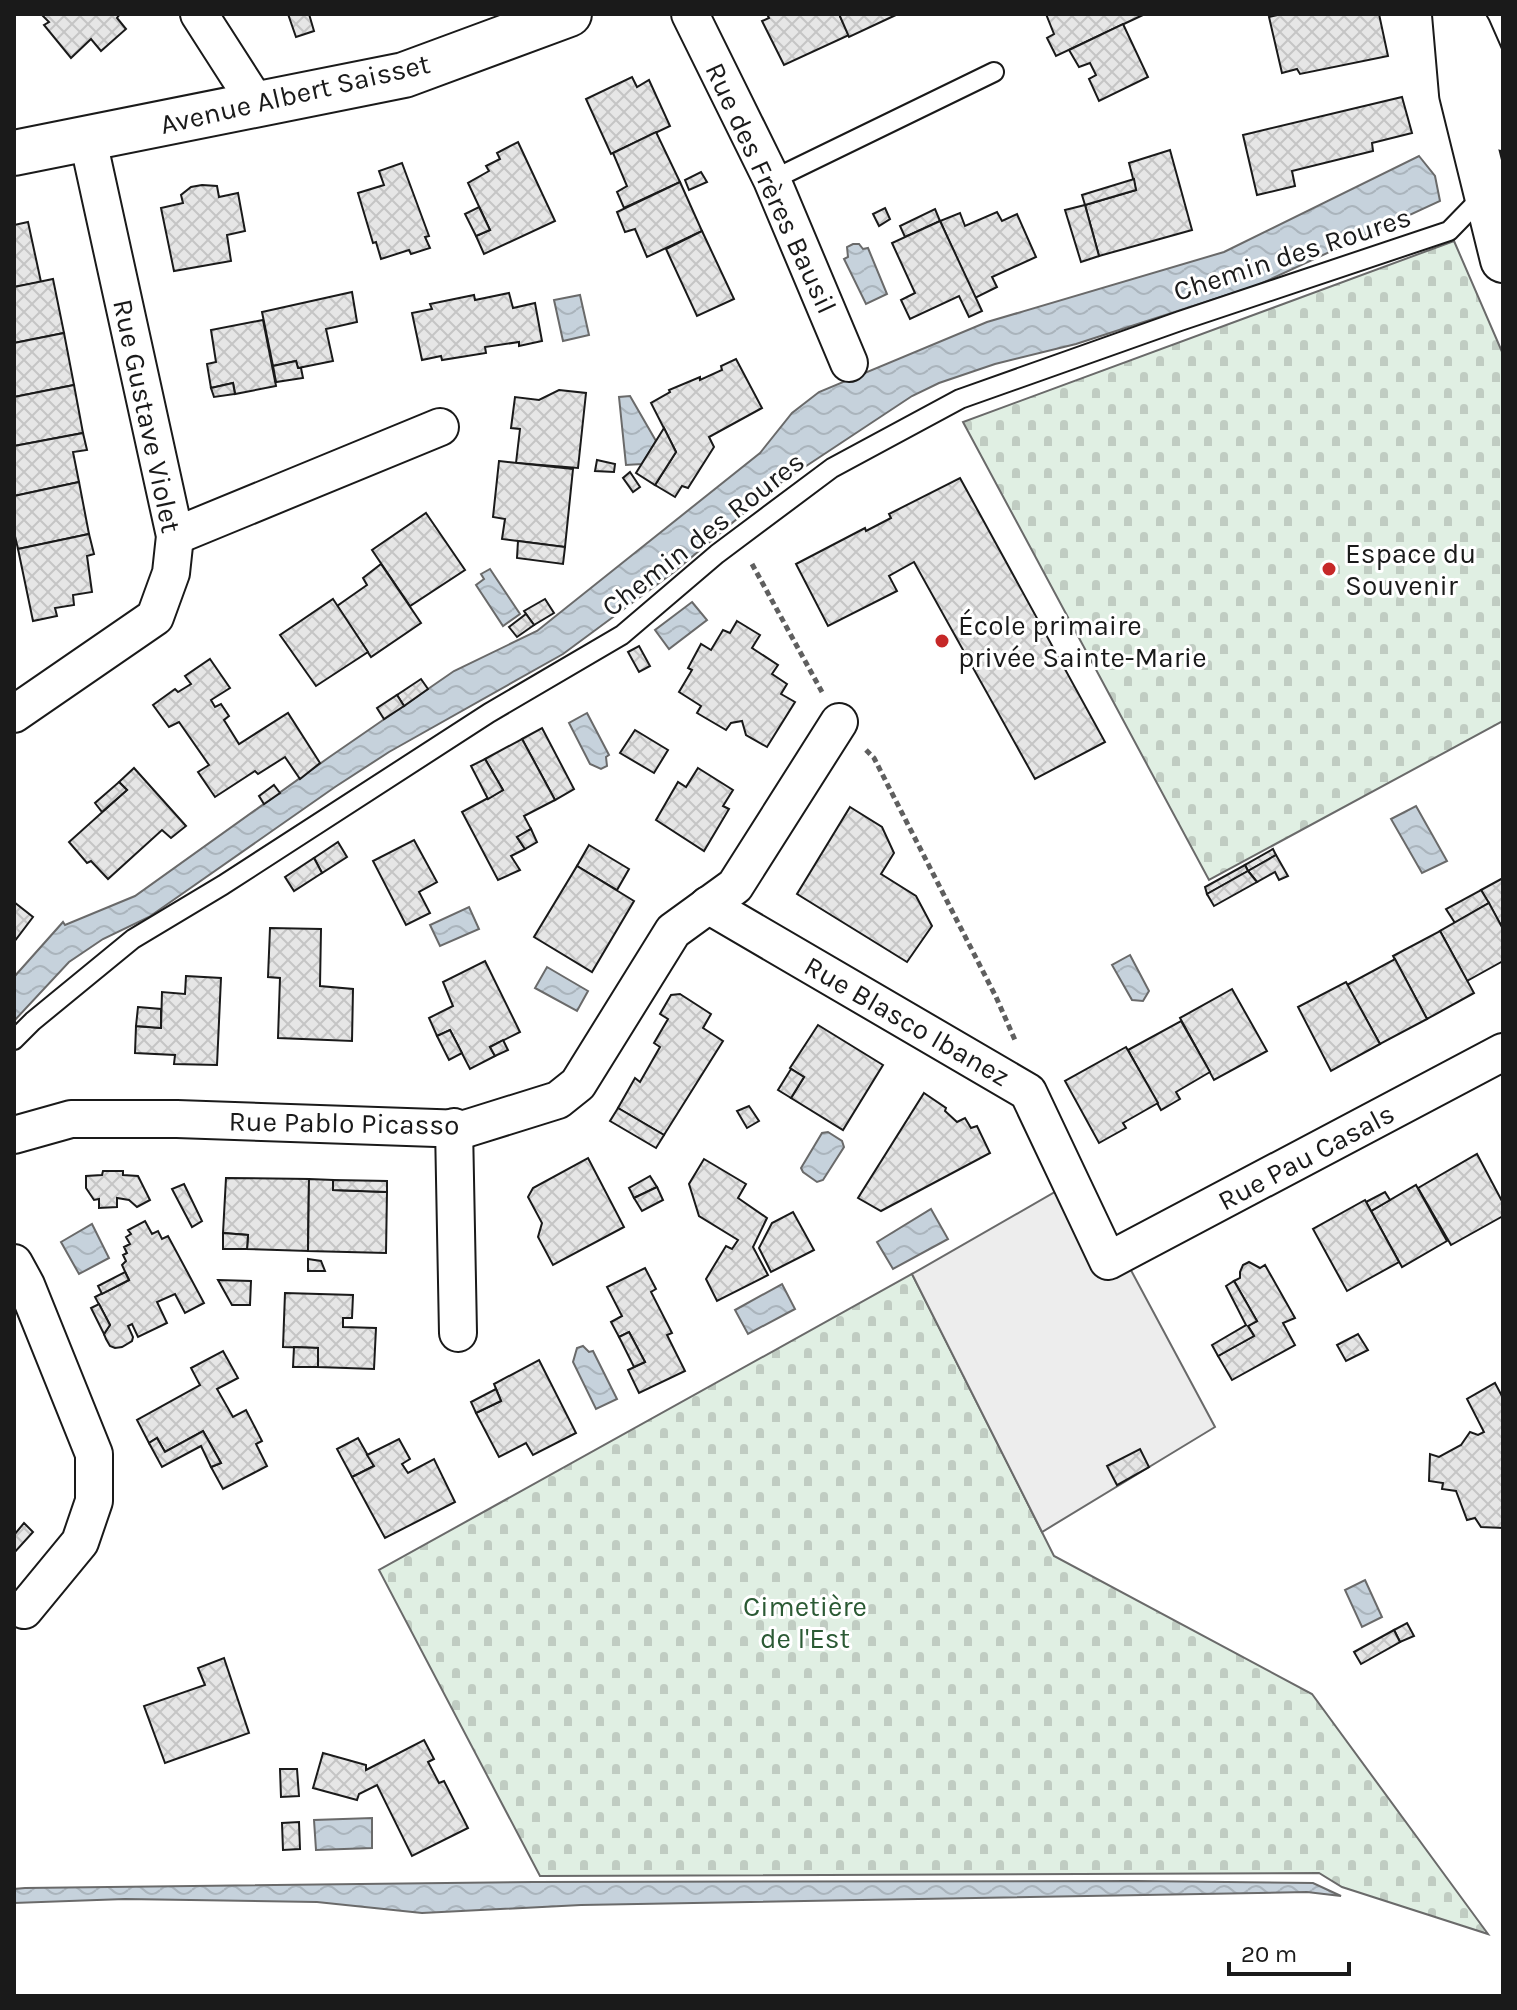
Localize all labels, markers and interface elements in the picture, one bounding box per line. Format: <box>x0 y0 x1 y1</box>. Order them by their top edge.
street label: Avenue Albert Saisset <box>157 47 433 141</box>
street label: Rue des Frères Bausil <box>698 57 844 319</box>
street label: Chemin des Roures <box>1169 200 1415 308</box>
street label: Rue Gustave Violet <box>106 296 188 536</box>
street label: Chemin des Roures <box>595 445 811 623</box>
place label: Espace du Souvenir <box>1345 537 1476 602</box>
marker: Espace du Souvenir <box>1320 560 1338 578</box>
place label: École primaire privée Sainte-Marie <box>958 608 1207 674</box>
marker: École primaire privée Sainte-Marie <box>933 632 951 650</box>
street label: Rue Blasco Ibanez <box>799 949 1015 1093</box>
street label: Rue Pau Casals <box>1212 1097 1400 1217</box>
street label: Rue Pablo Picasso <box>228 1104 460 1142</box>
park label: Cimetière de l'Est <box>743 1590 867 1655</box>
scale bar <box>1229 1926 1349 1976</box>
text: 20 m <box>1241 1940 1297 1968</box>

